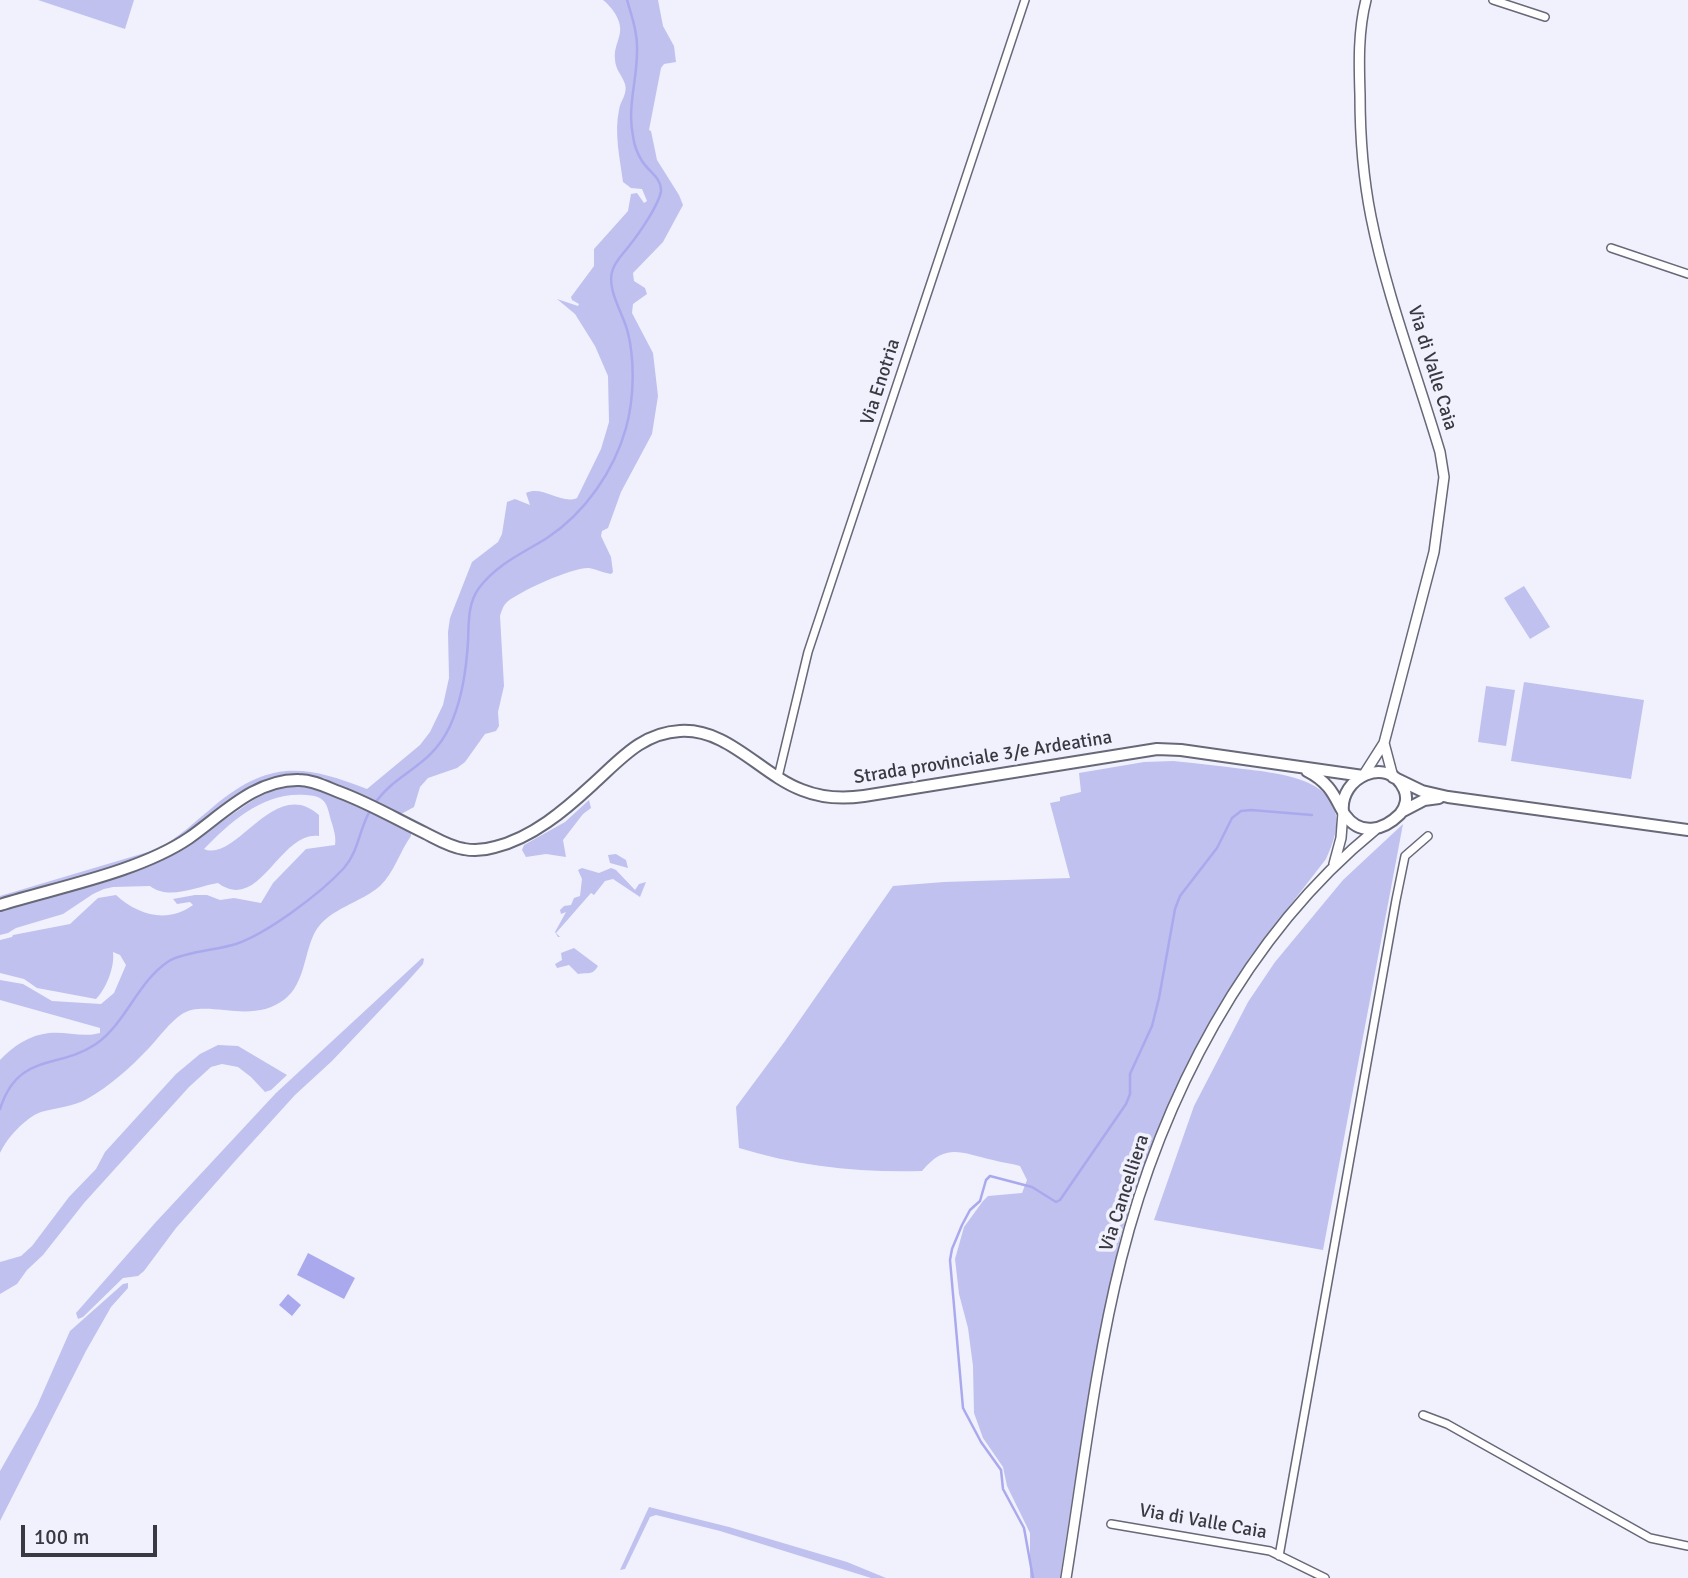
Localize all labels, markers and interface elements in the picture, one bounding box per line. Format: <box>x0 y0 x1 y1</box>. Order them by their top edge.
street label: Via di Valle Caia <box>1402 303 1462 433</box>
street label: Via Enotria <box>856 336 906 428</box>
street label: Strada provinciale 3/e Ardeatina <box>852 726 1114 790</box>
street label: Via Cancelliera <box>1095 1132 1155 1254</box>
street label: Via di Valle Caia <box>1137 1500 1269 1544</box>
scale bar <box>24 1512 161 1556</box>
text: 100 m <box>34 1524 89 1550</box>

